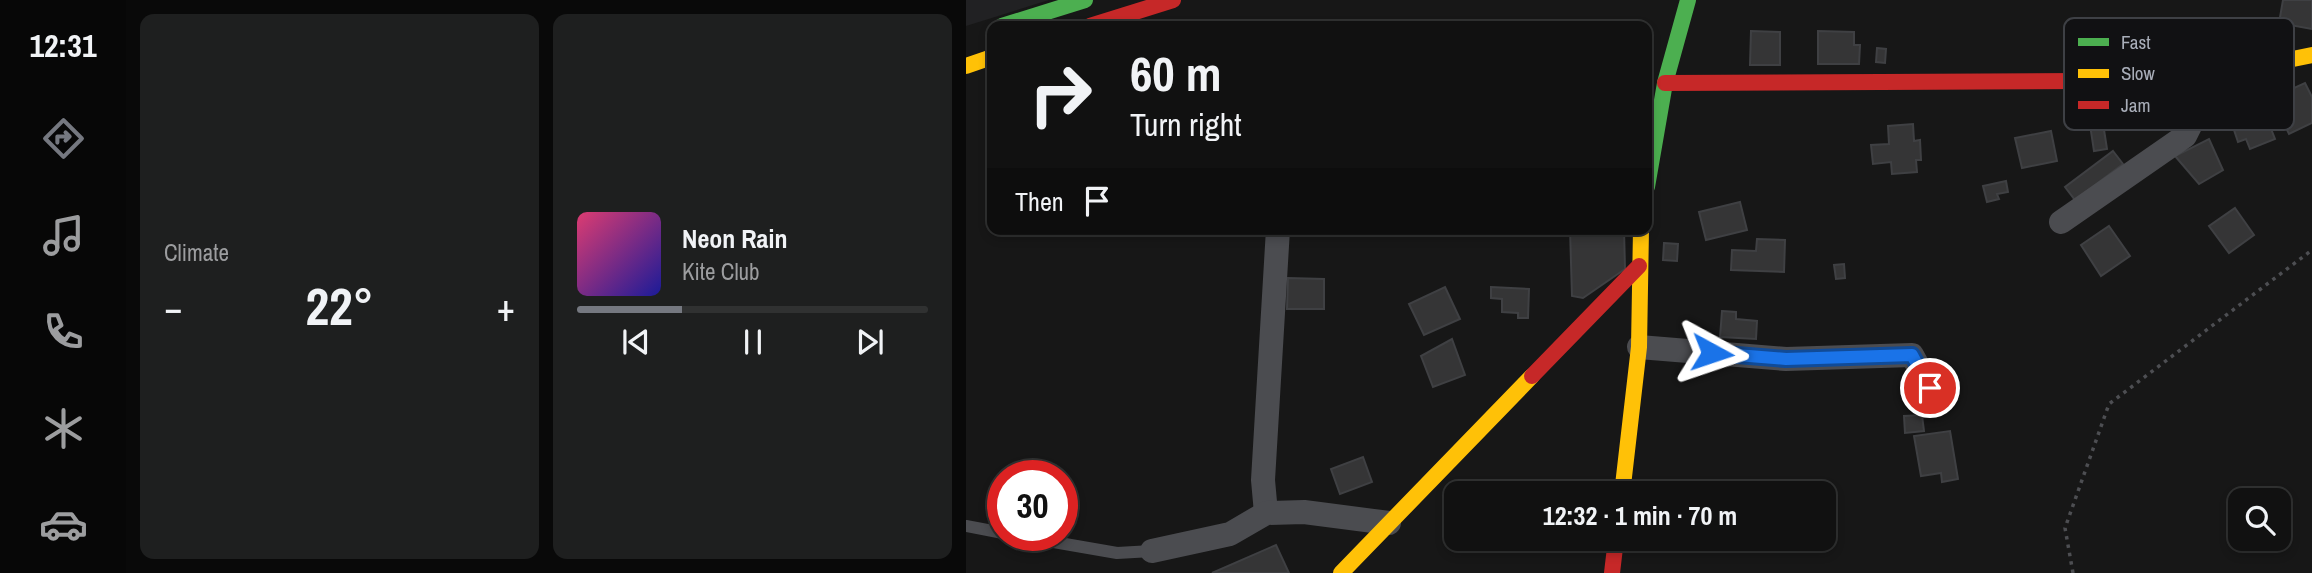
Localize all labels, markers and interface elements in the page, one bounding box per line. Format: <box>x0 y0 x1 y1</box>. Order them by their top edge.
legend <box>2064 18 2294 130</box>
text: 12:31 <box>29 24 97 67</box>
text: Fast <box>2121 29 2151 55</box>
text: 60 m <box>1130 40 1222 106</box>
icon: right <box>1015 49 1106 140</box>
text: Slow <box>2121 60 2156 86</box>
text: Jam <box>2121 92 2150 118</box>
text: Turn right <box>1130 103 1242 146</box>
icon: directions <box>39 114 88 163</box>
icon: arrive <box>1078 182 1116 220</box>
text: Then <box>1015 184 1064 219</box>
icon: music <box>39 211 88 260</box>
text: Neon Rain <box>682 221 787 256</box>
text: Climate <box>164 237 229 268</box>
text: Kite Club <box>682 256 760 287</box>
text: 22° <box>305 271 374 341</box>
text: − <box>164 282 182 333</box>
text: + <box>497 282 515 333</box>
icon: phone <box>39 307 88 356</box>
position arrow <box>1675 316 1749 390</box>
icon: previous <box>617 323 655 361</box>
icon: pause <box>734 323 772 361</box>
icon: next <box>851 323 889 361</box>
pin <box>1900 358 1960 418</box>
icon: arrive <box>1911 369 1949 407</box>
icon: climate <box>39 404 88 453</box>
speed limit sign: 30 <box>987 460 1078 551</box>
map controls <box>2228 488 2291 551</box>
button: search <box>2228 488 2291 551</box>
text: 12:32 · 1 min · 70 m <box>1543 498 1737 533</box>
icon: car <box>39 500 88 549</box>

